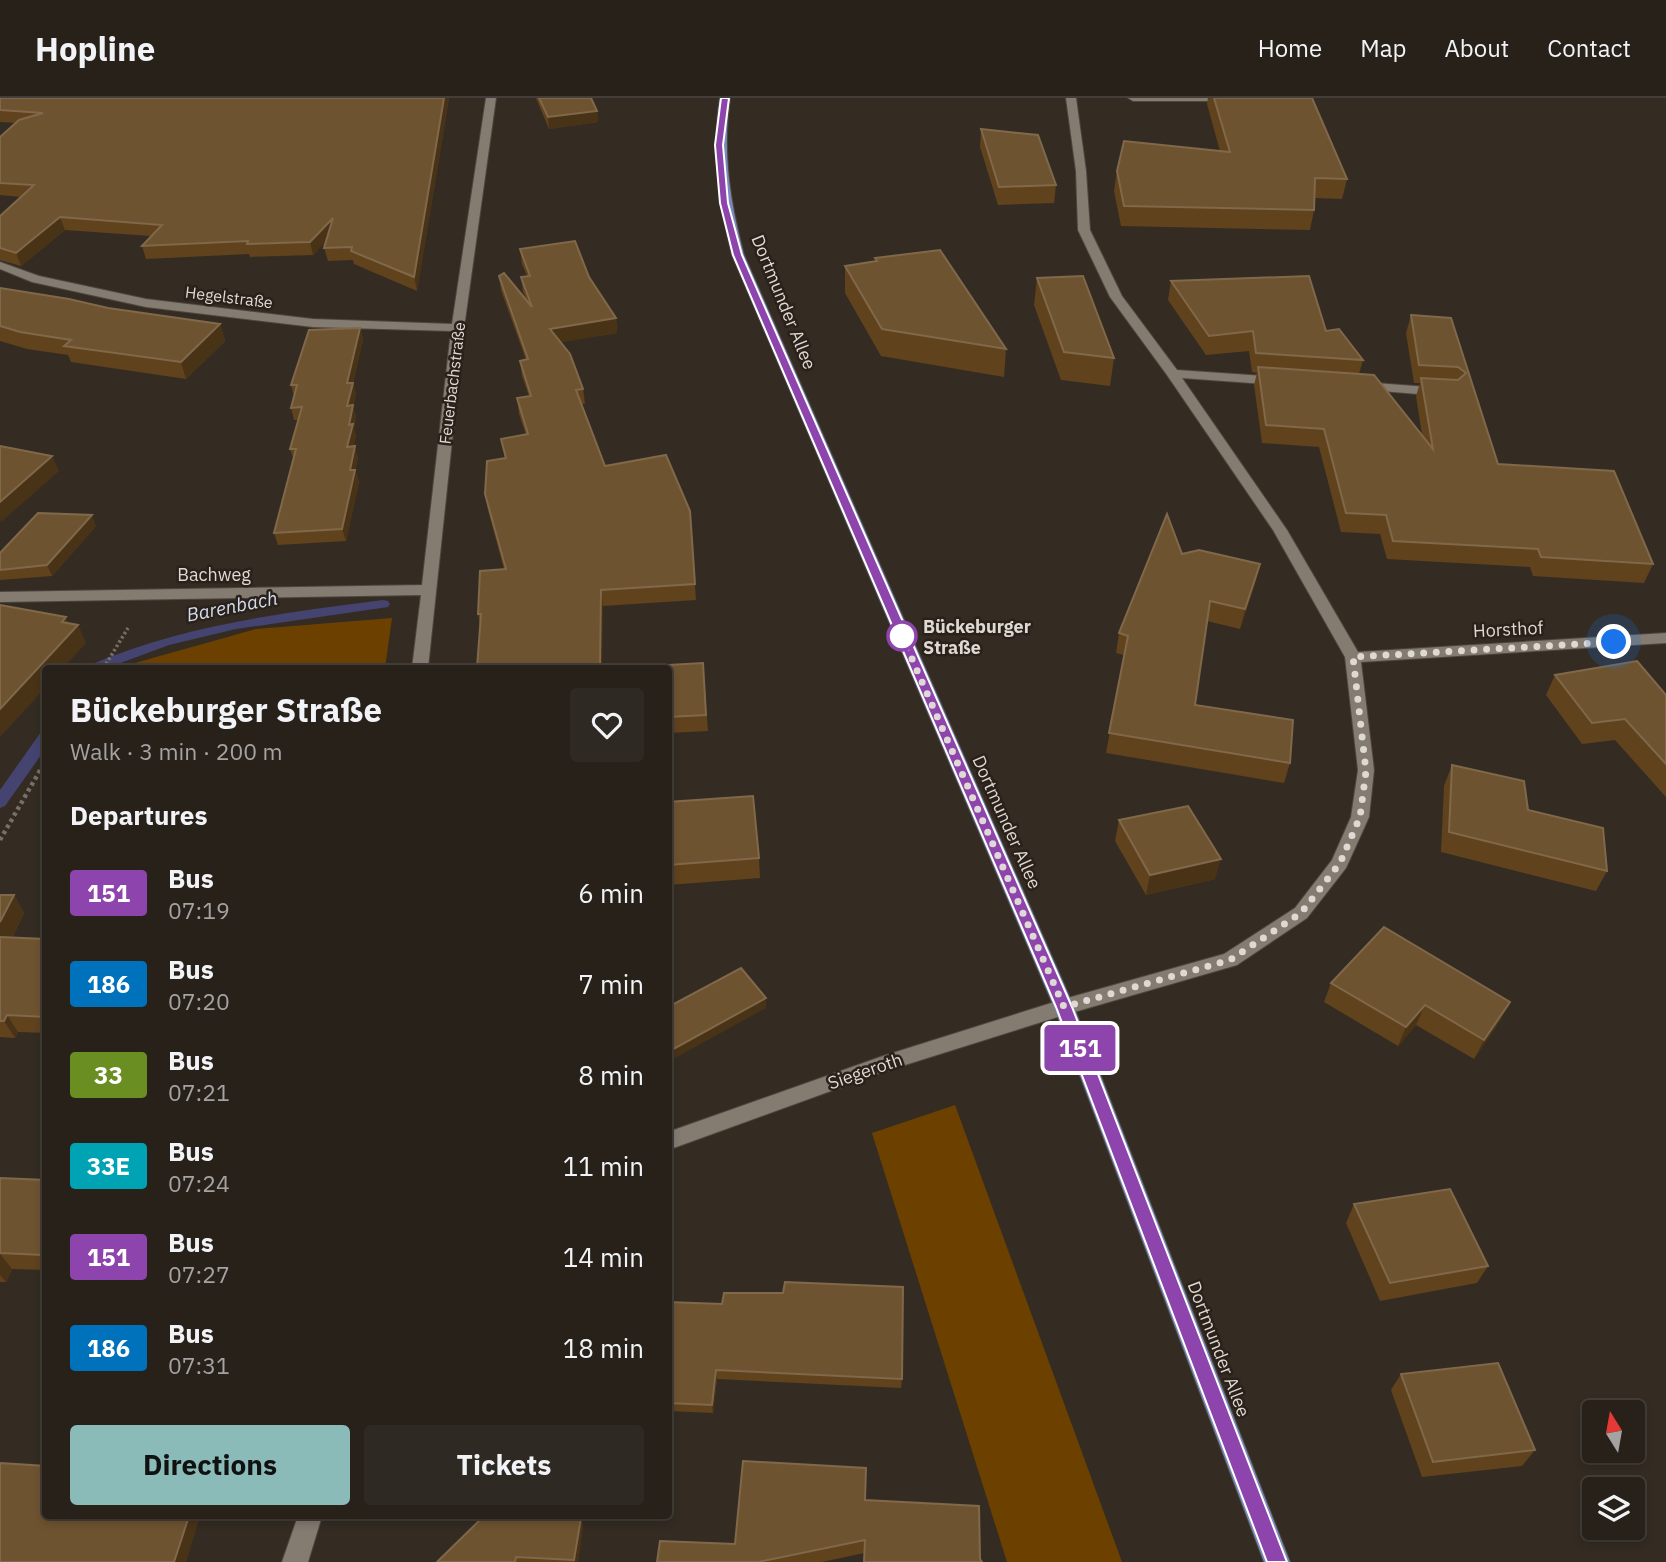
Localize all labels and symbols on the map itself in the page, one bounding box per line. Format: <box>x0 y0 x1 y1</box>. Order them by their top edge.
street label: Dortmunder Allee <box>746 231 822 373</box>
street label: Hegelstraße <box>184 282 274 312</box>
street label: Feuerbachstraße <box>435 321 469 445</box>
street label: Bachweg <box>177 563 251 586</box>
water label: Barenbach <box>184 585 280 627</box>
place label: Bückeburger Straße <box>923 615 1031 659</box>
street label: Horsthof <box>1472 616 1544 642</box>
marker: Bückeburger Straße <box>887 621 917 651</box>
your location <box>1596 624 1631 659</box>
street label: Dortmunder Allee <box>967 752 1047 892</box>
line badge: 151 <box>1040 1025 1120 1071</box>
street label: Siegeroth <box>825 1048 905 1094</box>
street label: Dortmunder Allee <box>1183 1278 1255 1420</box>
north arrow <box>1582 1400 1645 1463</box>

